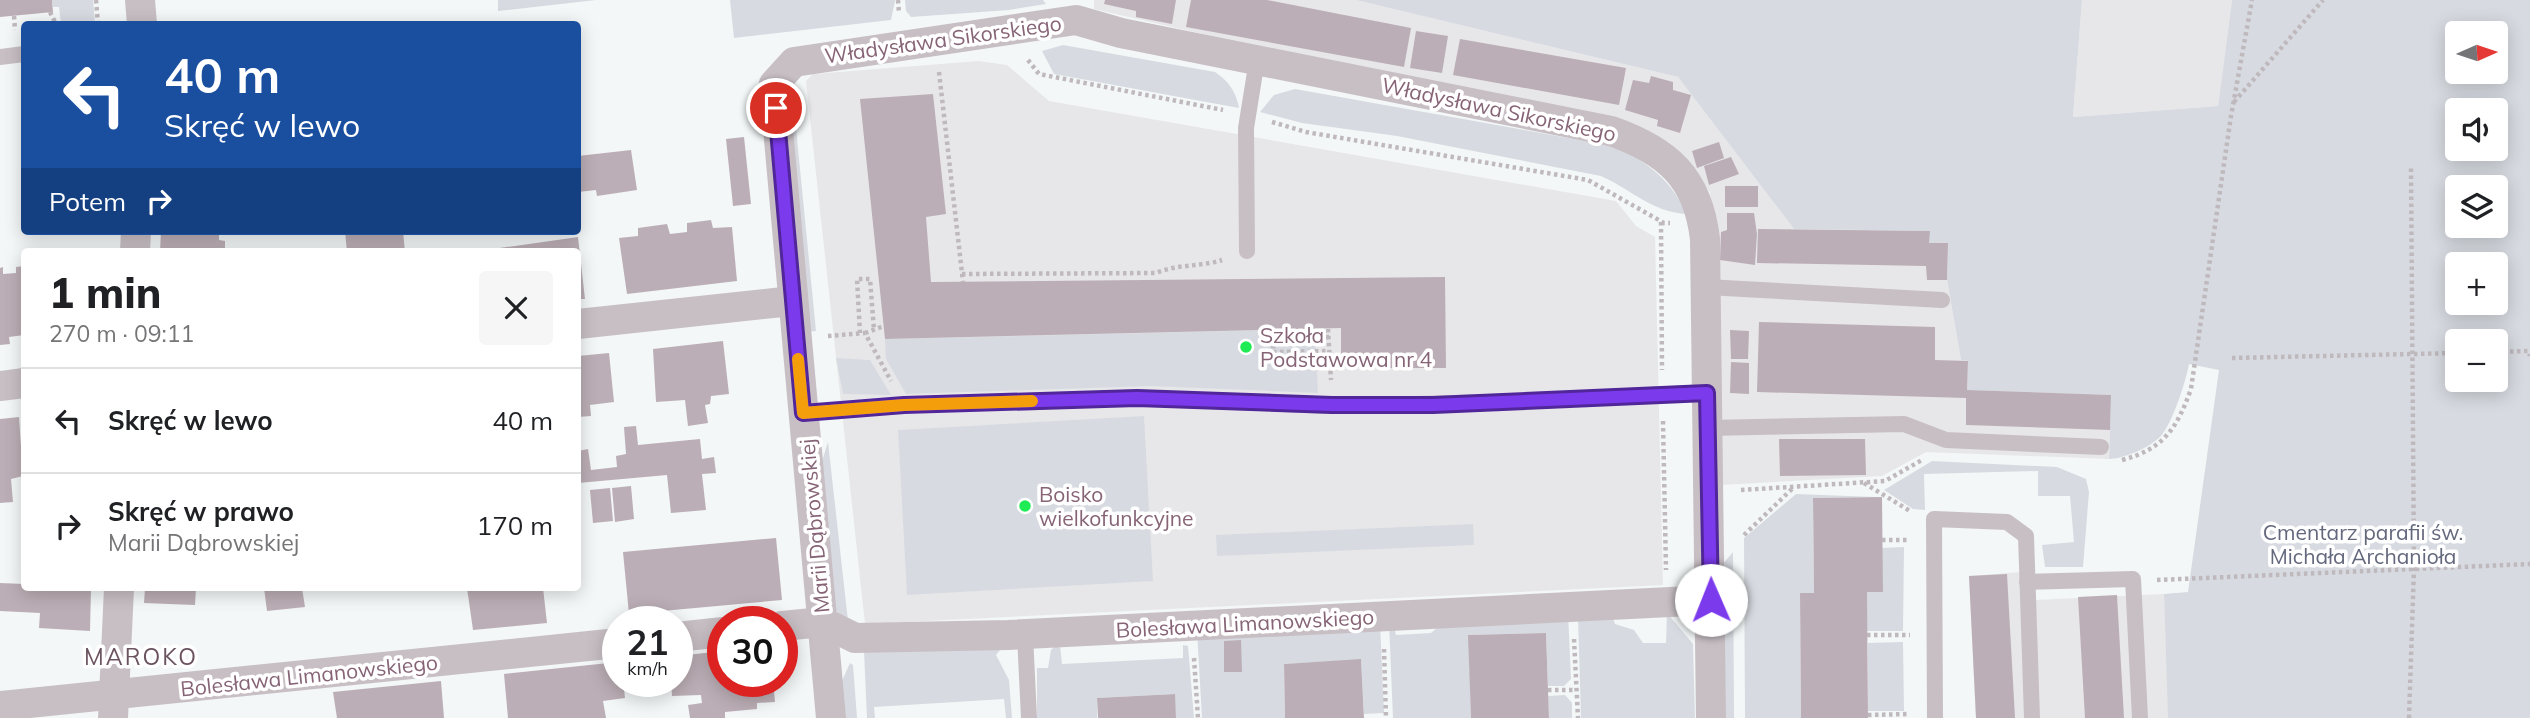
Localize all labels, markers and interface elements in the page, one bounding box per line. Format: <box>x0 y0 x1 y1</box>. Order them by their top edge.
street label: Władysława Sikorskiego <box>823 9 1063 69</box>
north arrow <box>2445 21 2508 84</box>
map controls <box>2445 21 2508 392</box>
text: 40 m <box>164 44 280 105</box>
icon: left <box>49 49 140 140</box>
street label: Władysława Sikorskiego <box>1379 71 1619 147</box>
pin <box>746 78 806 138</box>
icon: arrive <box>757 89 795 127</box>
button: sound <box>2445 98 2508 161</box>
text: Skręć w lewo <box>164 105 360 145</box>
button: layers <box>2445 175 2508 238</box>
icon: right <box>140 182 178 220</box>
text: Potem <box>49 185 126 218</box>
button: + <box>2445 252 2508 315</box>
text: 1 min <box>49 266 162 319</box>
button: close <box>479 271 553 345</box>
text: 270 m · 09:11 <box>49 319 194 348</box>
place label: Szkoła Podstawowa nr 4 <box>1260 322 1432 372</box>
button: − <box>2445 329 2508 392</box>
marker: Szkoła Podstawowa nr 4 <box>1238 339 1254 355</box>
icon: left <box>49 402 87 440</box>
text: Skręć w lewo <box>108 404 273 437</box>
text: 40 m <box>492 404 553 437</box>
street label: Marii Dąbrowskiej <box>793 438 835 614</box>
place label: Boisko wielkofunkcyjne <box>1039 481 1194 531</box>
text: Skręć w prawo <box>108 495 294 528</box>
marker: Boisko wielkofunkcyjne <box>1017 498 1033 514</box>
icon: right <box>49 507 87 545</box>
text: 170 m <box>477 509 553 542</box>
park label: Cmentarz parafii św. Michała Archanioła <box>2263 519 2463 569</box>
text: Marii Dąbrowskiej <box>108 528 299 557</box>
position arrow <box>1674 563 1748 637</box>
street label: Bolesława Limanowskiego <box>1115 603 1375 643</box>
speed limit sign: 30 <box>707 606 798 697</box>
text: 21 <box>626 620 669 664</box>
district label: MAROKO <box>84 642 198 671</box>
street label: Bolesława Limanowskiego <box>179 649 439 701</box>
text: km/h <box>627 657 668 680</box>

